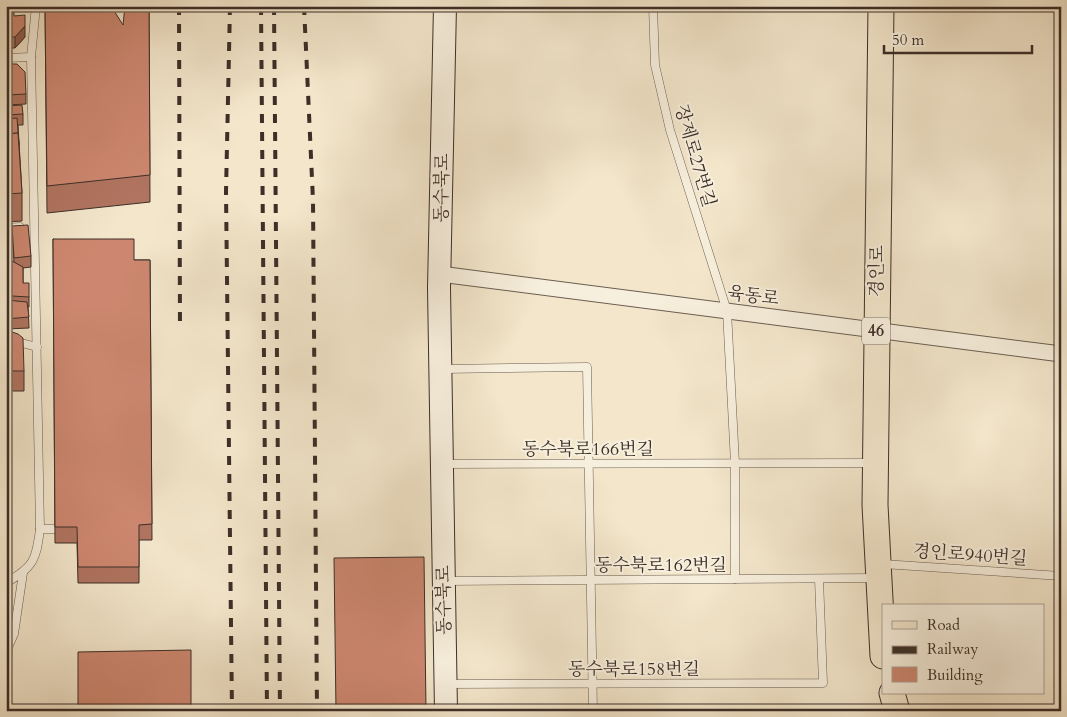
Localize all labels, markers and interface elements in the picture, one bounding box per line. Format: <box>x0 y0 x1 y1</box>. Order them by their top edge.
scale bar <box>884 22 1032 54</box>
text: 50 m <box>892 30 924 50</box>
street label: 장제로27번길 <box>668 102 722 210</box>
street label: 동수북로 <box>429 153 455 223</box>
street label: 경인로 <box>864 245 890 297</box>
street label: 육동로 <box>726 280 780 312</box>
road number: 46 <box>862 318 890 344</box>
street label: 동수북로166번길 <box>522 437 654 462</box>
street label: 경인로940번길 <box>912 539 1028 571</box>
street label: 동수북로162번길 <box>595 553 727 578</box>
street label: 동수북로 <box>431 565 457 635</box>
legend <box>882 604 1044 694</box>
text: Road <box>927 615 960 635</box>
text: Railway <box>927 639 978 659</box>
street label: 동수북로158번길 <box>568 657 700 682</box>
text: Building <box>927 665 983 685</box>

